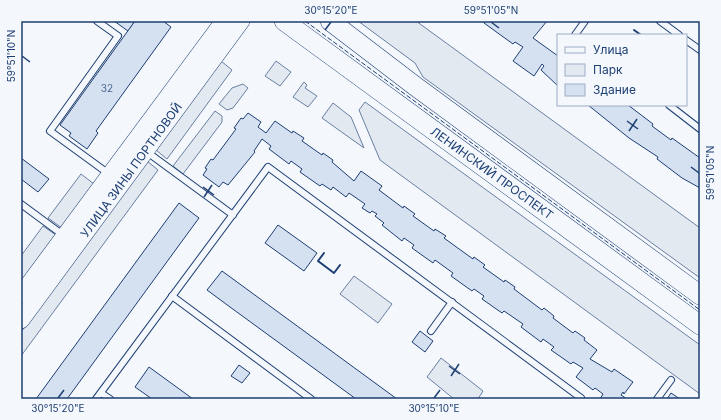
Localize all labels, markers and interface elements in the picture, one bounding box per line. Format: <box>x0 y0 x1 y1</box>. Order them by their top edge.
text: 30°15'20"E <box>304 4 358 16</box>
text: 59°51'05"N <box>464 4 518 16</box>
text: 59°51'10"N <box>5 30 17 82</box>
legend <box>557 34 687 106</box>
text: Улица <box>593 42 628 57</box>
text: Парк <box>593 62 623 77</box>
house number: 32 <box>101 82 113 94</box>
text: Здание <box>593 82 636 97</box>
street label: УЛИЦА ЗИНЫ ПОРТНОВОЙ <box>77 100 185 240</box>
street label: ЛЕНИНСКИЙ ПРОСПЕКТ <box>428 123 556 223</box>
text: 59°51'05"N <box>704 146 716 200</box>
text: 30°15'20"E <box>31 402 85 414</box>
text: 30°15'10"E <box>408 402 460 414</box>

